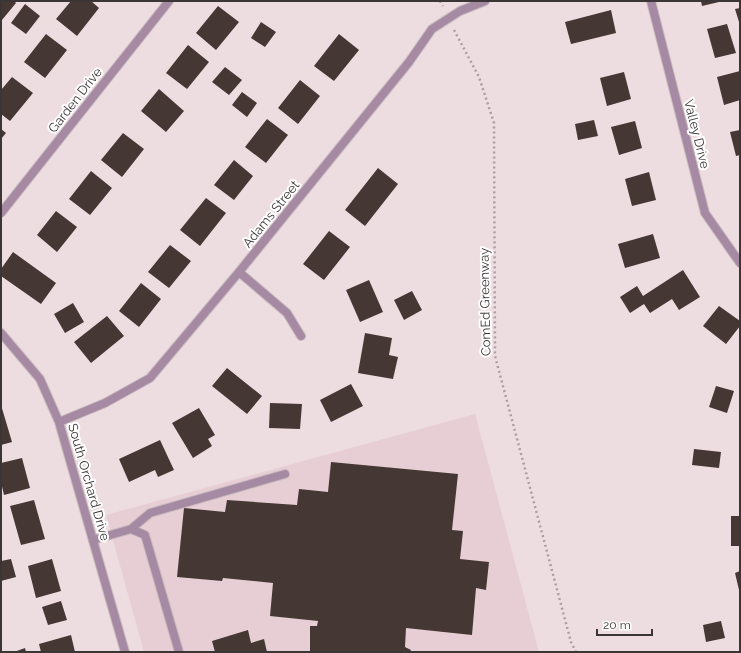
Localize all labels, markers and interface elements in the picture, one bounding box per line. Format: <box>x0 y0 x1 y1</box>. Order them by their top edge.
street label: Garden Drive <box>45 64 105 136</box>
street label: Valley Drive <box>681 98 713 171</box>
street label: Adams Street <box>240 177 303 250</box>
street label: ComEd Greenway <box>477 248 493 356</box>
street label: South Orchard Drive <box>65 422 113 543</box>
scale bar <box>597 611 652 637</box>
text: 20 m <box>603 618 631 632</box>

